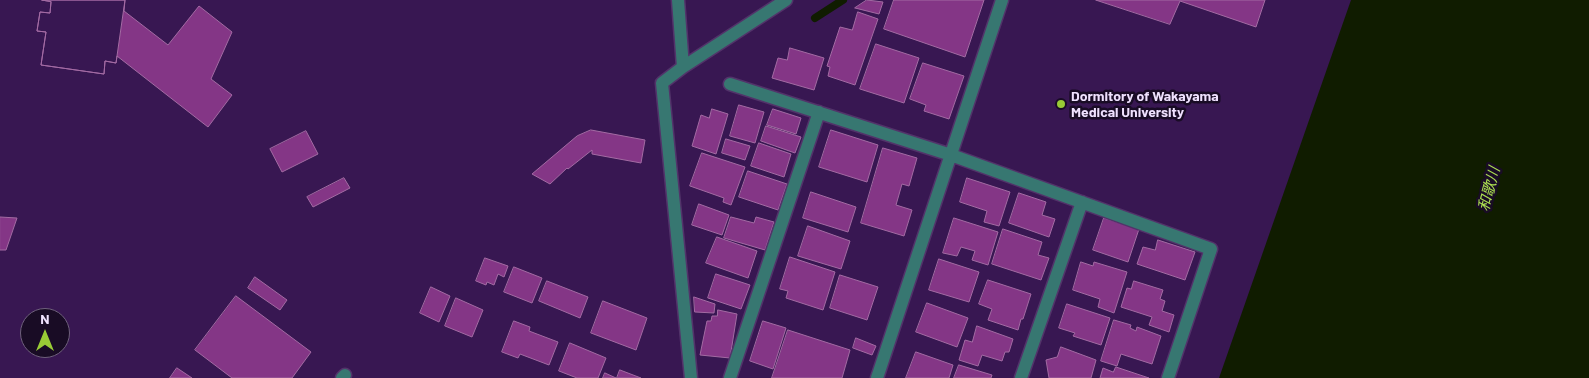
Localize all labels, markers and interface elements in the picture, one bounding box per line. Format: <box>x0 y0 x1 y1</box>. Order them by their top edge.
place label: Dormitory of Wakayama Medical University <box>1071 88 1219 120</box>
marker: Dormitory of Wakayama Medical University <box>1055 98 1067 110</box>
water label: 和歌川 <box>1474 165 1504 213</box>
north arrow <box>20 308 70 358</box>
text: N <box>40 310 50 327</box>

